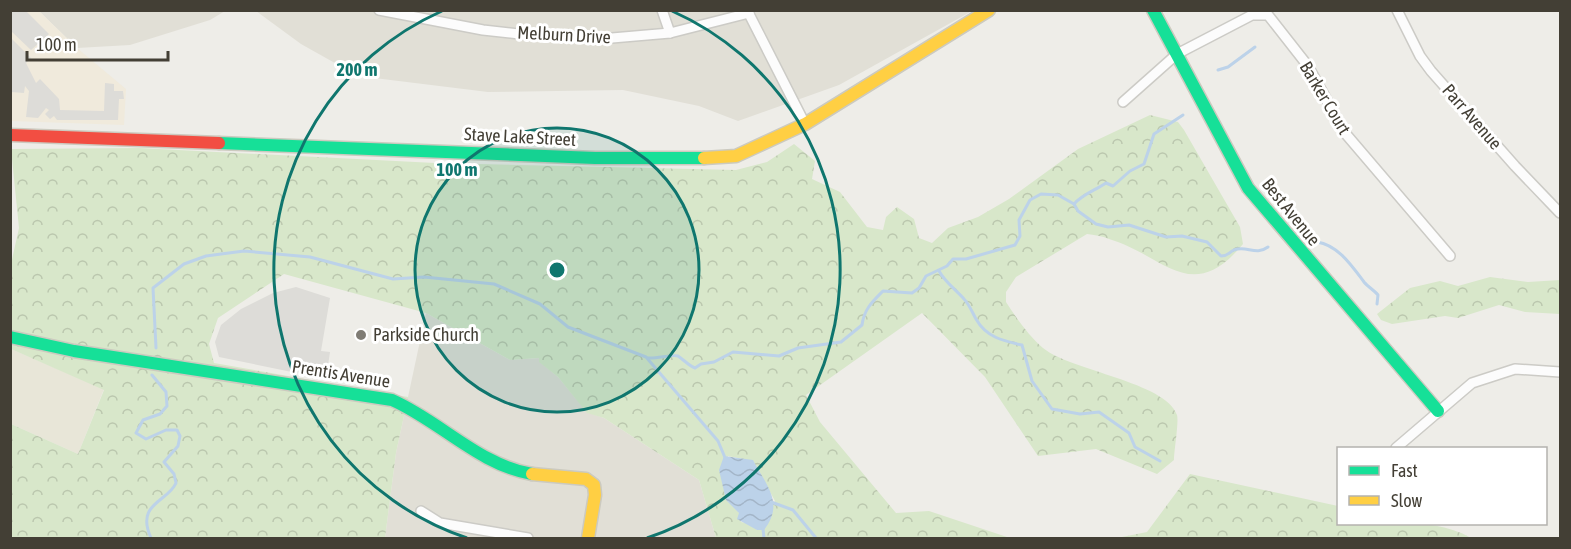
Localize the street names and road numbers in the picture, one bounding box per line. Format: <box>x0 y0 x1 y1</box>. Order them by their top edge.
street label: Melburn Drive <box>517 22 611 47</box>
street label: Barker Court <box>1295 57 1355 138</box>
street label: Parr Avenue <box>1438 80 1506 154</box>
street label: Stave Lake Street <box>464 123 577 150</box>
street label: Best Avenue <box>1258 174 1325 250</box>
street label: Prentis Avenue <box>291 355 392 392</box>

